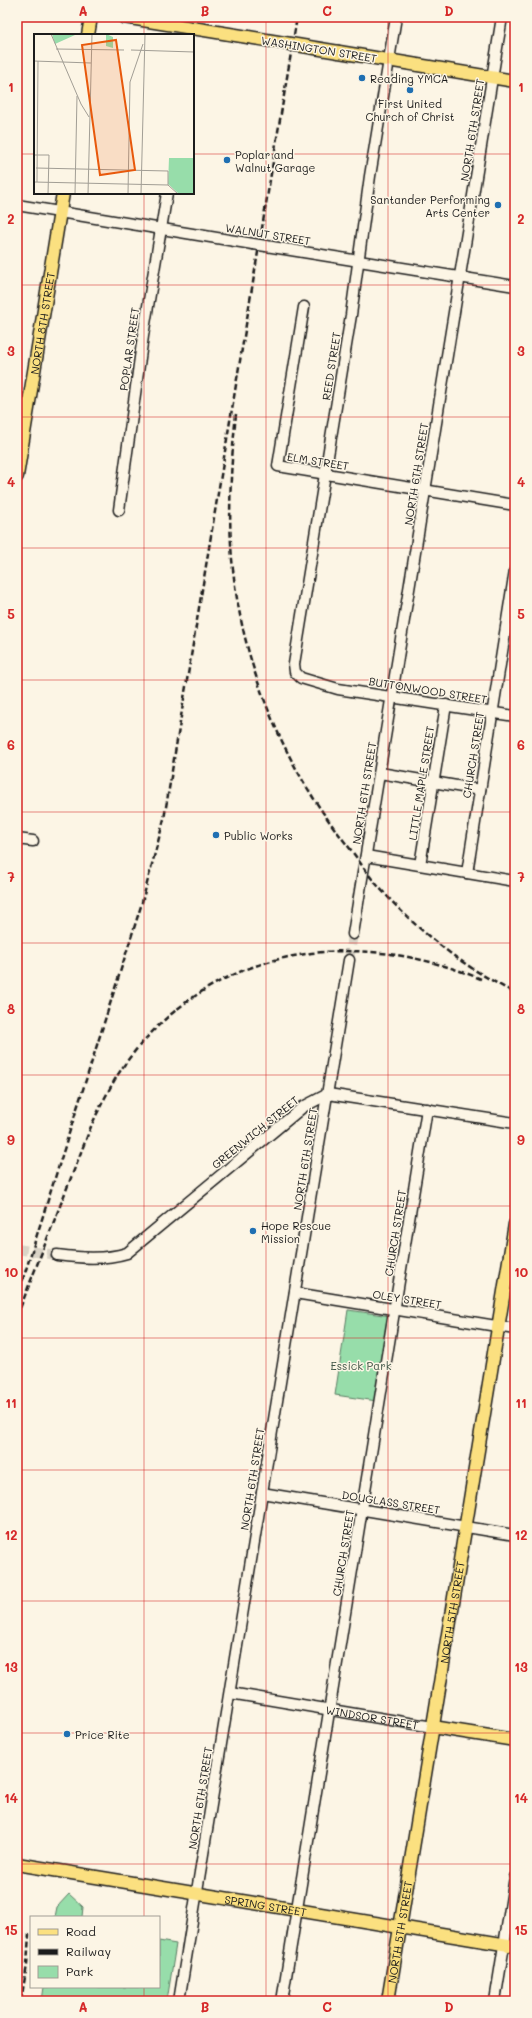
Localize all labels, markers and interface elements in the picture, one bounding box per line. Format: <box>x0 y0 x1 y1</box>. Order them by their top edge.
text: A <box>78 2 88 19</box>
text: B <box>201 2 210 19</box>
text: C <box>322 2 332 19</box>
text: D <box>444 2 454 19</box>
street label: WASHINGTON STREET <box>260 32 378 66</box>
inset map <box>34 34 194 194</box>
place label: Reading YMCA <box>370 71 449 86</box>
marker: Reading YMCA <box>357 73 367 83</box>
text: 1 <box>8 78 14 95</box>
street label: NORTH 6TH STREET <box>456 78 488 182</box>
text: 1 <box>518 78 524 95</box>
marker: First United Church of Christ <box>405 85 415 95</box>
place label: First United Church of Christ <box>365 96 455 124</box>
place label: Poplar and Walnut Garage <box>235 147 316 175</box>
marker: Poplar and Walnut Garage <box>222 155 232 165</box>
place label: Santander Performing Arts Center <box>370 192 490 220</box>
marker: Santander Performing Arts Center <box>493 200 503 210</box>
text: 2 <box>7 210 15 227</box>
text: 2 <box>517 210 525 227</box>
street label: WALNUT STREET <box>224 220 312 248</box>
street label: NORTH 8TH STREET <box>26 271 58 375</box>
street label: POPLAR STREET <box>116 306 142 392</box>
street label: REED STREET <box>318 331 344 401</box>
text: 3 <box>7 342 15 359</box>
text: 3 <box>517 342 525 359</box>
street label: NORTH 6TH STREET <box>400 422 432 526</box>
street label: ELM STREET <box>286 449 350 473</box>
text: 4 <box>7 473 15 490</box>
text: 4 <box>517 473 525 490</box>
text: 5 <box>7 605 15 622</box>
text: 5 <box>517 605 525 622</box>
street label: BUTTONWOOD STREET <box>368 673 488 707</box>
street label: CHURCH STREET <box>459 711 487 799</box>
street label: LITTLE MAPLE STREET <box>405 725 437 841</box>
text: 6 <box>7 736 15 753</box>
text: 6 <box>517 736 525 753</box>
street label: NORTH 6TH STREET <box>348 741 380 845</box>
place label: Public Works <box>224 828 293 843</box>
marker: Public Works <box>211 830 221 840</box>
text: 7 <box>7 868 15 885</box>
text: 7 <box>517 868 525 885</box>
text: 8 <box>7 1000 15 1017</box>
text: 8 <box>517 1000 525 1017</box>
street label: GREENWICH STREET <box>208 1092 302 1172</box>
street label: NORTH 6TH STREET <box>289 1107 321 1211</box>
text: 9 <box>7 1131 15 1148</box>
text: 9 <box>517 1131 525 1148</box>
street label: CHURCH STREET <box>381 1189 409 1277</box>
place label: Hope Rescue Mission <box>261 1218 331 1246</box>
marker: Hope Rescue Mission <box>248 1226 258 1236</box>
text: 10 <box>4 1263 18 1280</box>
text: 10 <box>514 1263 528 1280</box>
street label: OLEY STREET <box>371 1286 443 1312</box>
park label: Essick Park <box>330 1358 392 1373</box>
text: 11 <box>5 1394 17 1411</box>
text: 11 <box>515 1394 527 1411</box>
street label: NORTH 6TH STREET <box>236 1427 268 1531</box>
street label: DOUGLASS STREET <box>341 1487 441 1517</box>
street label: CHURCH STREET <box>329 1509 357 1597</box>
text: 12 <box>4 1526 18 1543</box>
text: 12 <box>514 1526 528 1543</box>
street label: NORTH 5TH STREET <box>436 1560 467 1664</box>
text: 13 <box>4 1658 18 1675</box>
text: 13 <box>514 1658 528 1675</box>
street label: WINDSOR STREET <box>324 1702 420 1732</box>
place label: Price Rite <box>75 1727 130 1742</box>
marker: Price Rite <box>62 1729 72 1739</box>
street label: NORTH 6TH STREET <box>184 1746 216 1850</box>
text: 14 <box>4 1789 18 1806</box>
text: 14 <box>514 1789 528 1806</box>
street label: NORTH 5TH STREET <box>384 1880 415 1984</box>
street label: SPRING STREET <box>224 1891 308 1919</box>
legend <box>30 1916 160 1988</box>
text: 15 <box>4 1921 18 1938</box>
text: 15 <box>514 1921 528 1938</box>
text: Road <box>66 1923 96 1939</box>
text: Railway <box>66 1943 111 1959</box>
text: Park <box>66 1963 93 1979</box>
text: A <box>78 1998 88 2015</box>
text: B <box>201 1998 210 2015</box>
text: C <box>322 1998 332 2015</box>
text: D <box>444 1998 454 2015</box>

